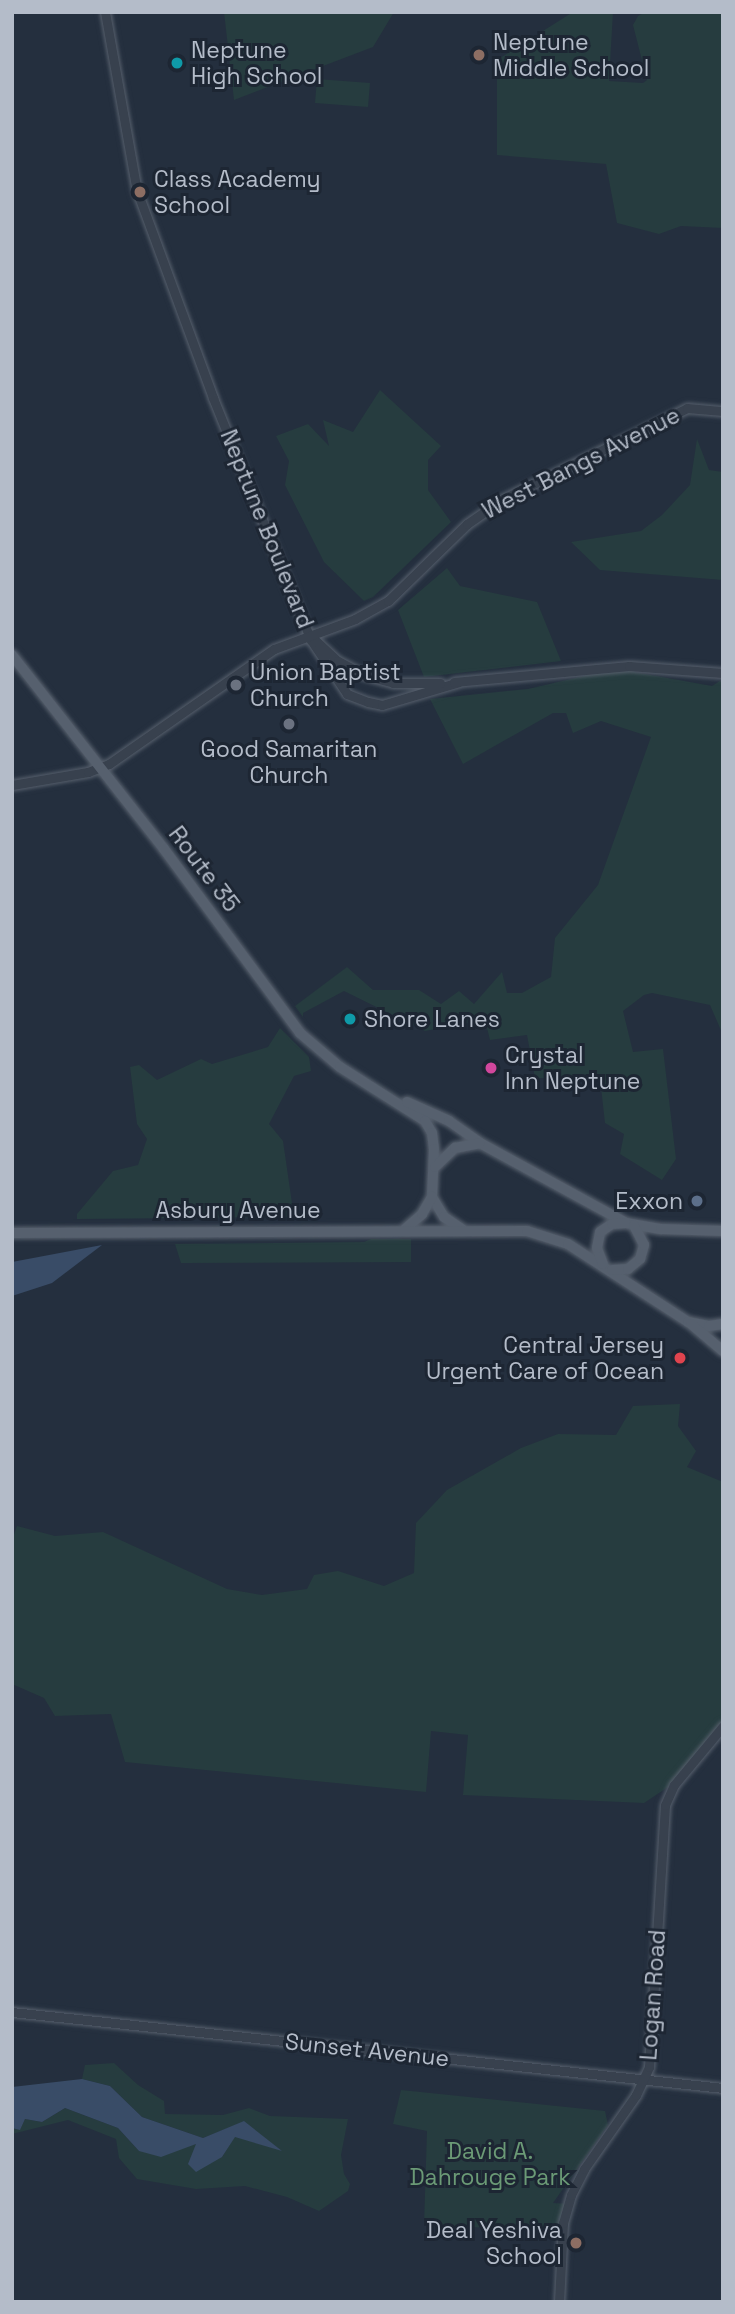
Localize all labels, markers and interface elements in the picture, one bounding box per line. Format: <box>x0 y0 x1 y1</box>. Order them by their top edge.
place label: Neptune Middle School <box>493 28 649 82</box>
place label: Neptune High School <box>191 36 323 90</box>
marker: Neptune Middle School <box>471 47 487 63</box>
marker: Neptune High School <box>169 55 185 71</box>
place label: Class Academy School <box>154 165 321 219</box>
marker: Class Academy School <box>132 184 148 200</box>
street label: West Bangs Avenue <box>477 401 685 525</box>
street label: Neptune Boulevard <box>214 425 320 633</box>
place label: Union Baptist Church <box>250 658 401 712</box>
marker: Union Baptist Church <box>228 677 244 693</box>
marker: Good Samaritan Church <box>281 716 297 732</box>
place label: Good Samaritan Church <box>201 735 377 789</box>
street label: Route 35 <box>163 821 245 917</box>
place label: Shore Lanes <box>364 1005 500 1033</box>
marker: Shore Lanes <box>342 1011 358 1027</box>
place label: Crystal Inn Neptune <box>505 1041 640 1095</box>
marker: Crystal Inn Neptune <box>483 1060 499 1076</box>
place label: Exxon <box>615 1187 683 1215</box>
marker: Exxon <box>689 1193 705 1209</box>
street label: Asbury Avenue <box>155 1196 321 1224</box>
place label: Central Jersey Urgent Care of Ocean <box>426 1331 664 1385</box>
marker: Central Jersey Urgent Care of Ocean <box>670 1348 690 1368</box>
street label: Logan Road <box>635 1929 671 2061</box>
street label: Sunset Avenue <box>283 2028 451 2072</box>
park label: David A. Dahrouge Park <box>409 2137 571 2191</box>
place label: Deal Yeshiva School <box>426 2216 562 2270</box>
marker: Deal Yeshiva School <box>568 2235 584 2251</box>

